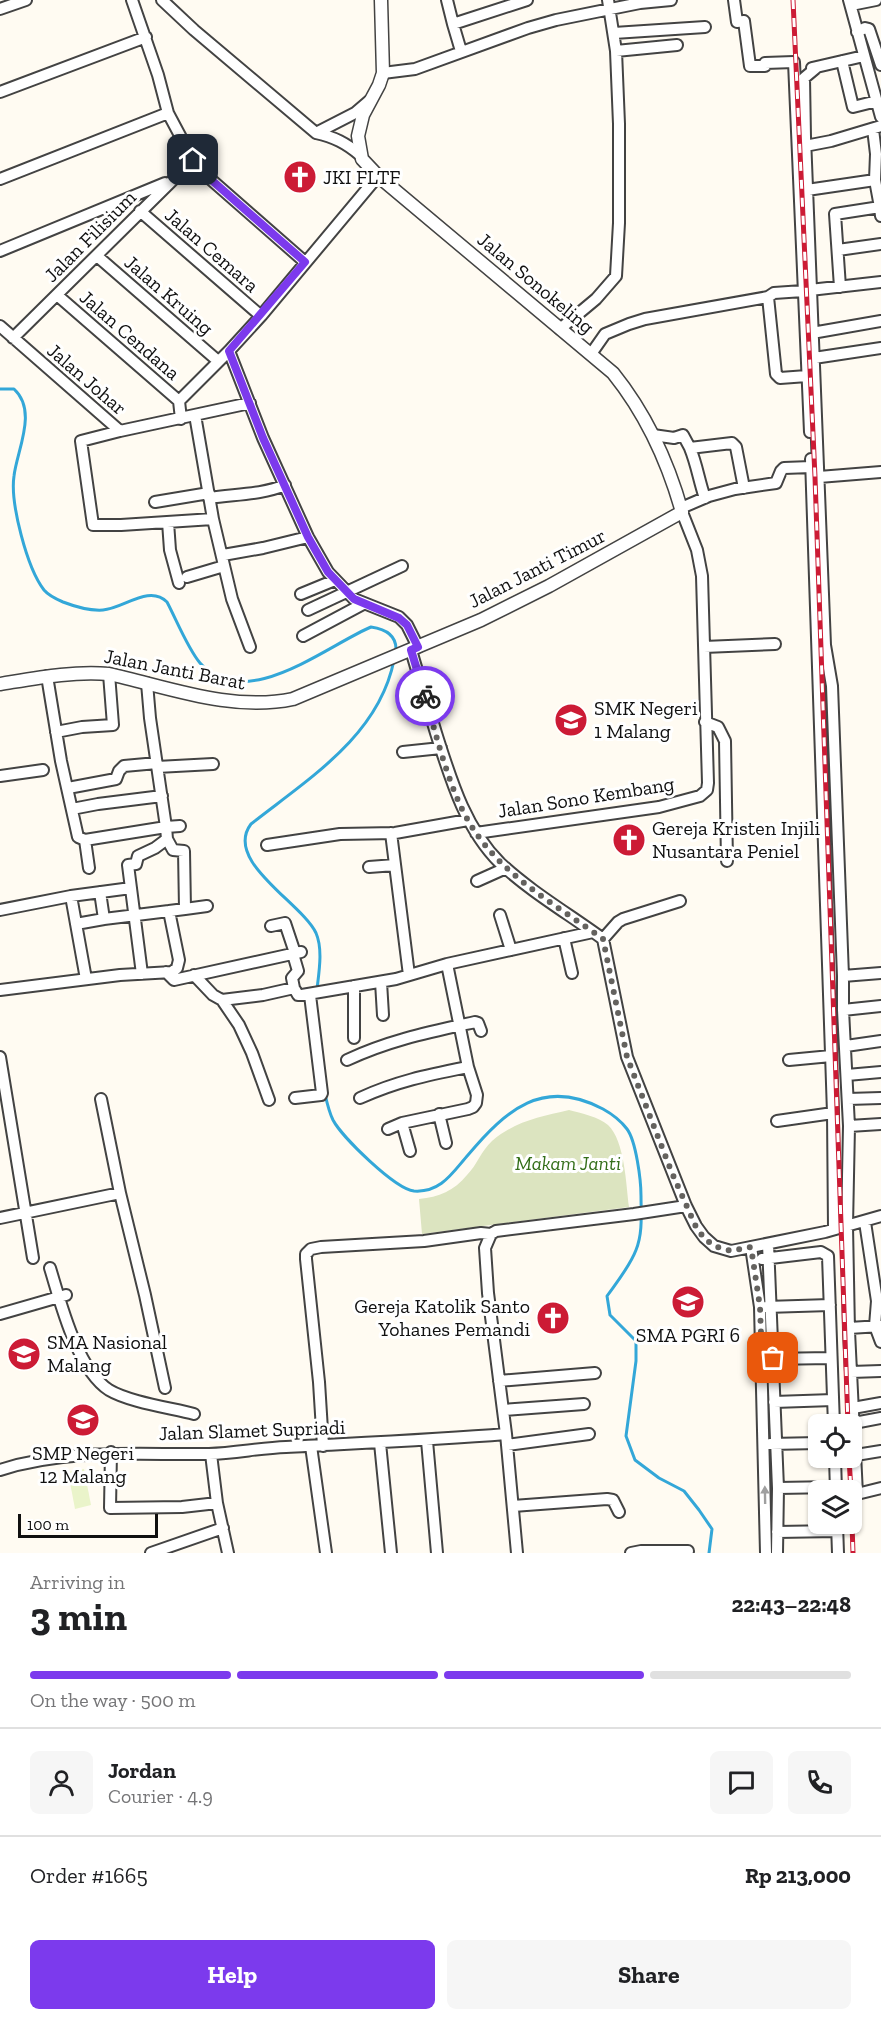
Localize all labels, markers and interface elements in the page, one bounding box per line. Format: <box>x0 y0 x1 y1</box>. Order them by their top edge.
pin <box>167 134 218 185</box>
icon: home <box>176 143 209 176</box>
church icon: JKI FLTF <box>282 159 318 195</box>
place label: JKI FLTF <box>323 165 400 189</box>
street label: Jalan Filisium <box>39 185 141 287</box>
street label: Jalan Cemara <box>160 203 264 297</box>
street label: Jalan Sonokeling <box>473 227 599 339</box>
street label: Jalan Kruing <box>120 250 218 340</box>
street label: Jalan Cendana <box>75 285 185 385</box>
street label: Jalan Johar <box>43 338 131 420</box>
street label: Jalan Janti Timur <box>464 523 610 613</box>
street label: Jalan Janti Barat <box>102 644 248 695</box>
courier <box>395 666 455 726</box>
icon: bike <box>409 680 442 713</box>
place label: SMK Negeri 1 Malang <box>594 696 698 743</box>
school or university icon: SMK Negeri 1 Malang <box>553 702 589 738</box>
street label: Jalan Sono Kembang <box>496 771 676 823</box>
place label: Gereja Kristen Injili Nusantara Peniel <box>652 816 821 863</box>
church icon: Gereja Kristen Injili Nusantara Peniel <box>611 822 647 858</box>
park label: Makam Janti <box>515 1151 621 1175</box>
school or university icon: SMA PGRI 6 <box>670 1284 706 1320</box>
place label: Gereja Katolik Santo Yohanes Pemandi <box>354 1294 530 1341</box>
church icon: Gereja Katolik Santo Yohanes Pemandi <box>535 1300 571 1336</box>
place label: SMA PGRI 6 <box>636 1323 740 1347</box>
place label: SMA Nasional Malang <box>47 1330 167 1377</box>
pin <box>747 1332 798 1383</box>
school or university icon: SMA Nasional Malang <box>6 1336 42 1372</box>
icon: bag <box>756 1341 789 1374</box>
school or university icon: SMP Negeri 12 Malang <box>65 1402 101 1438</box>
map controls <box>808 1414 862 1534</box>
button: locate <box>808 1414 862 1468</box>
street label: Jalan Slamet Supriadi <box>158 1415 346 1445</box>
place label: SMP Negeri 12 Malang <box>32 1441 134 1488</box>
button: layers <box>808 1480 862 1534</box>
one-way arrow <box>760 1485 770 1504</box>
scale bar <box>18 1511 158 1538</box>
text: 100 m <box>27 1515 69 1534</box>
text: Arriving in <box>30 1570 125 1594</box>
text: 22:43–22:48 <box>731 1591 851 1618</box>
text: 3 min <box>30 1593 127 1640</box>
text: On the way · 500 m <box>30 1688 196 1712</box>
button: person <box>30 1751 93 1814</box>
button: chat <box>710 1751 773 1814</box>
button: phone <box>788 1751 851 1814</box>
text: Jordan <box>108 1757 176 1784</box>
text: Courier · 4.9 <box>108 1784 213 1808</box>
text: Order #1665 <box>30 1862 148 1889</box>
text: Rp 213,000 <box>745 1862 851 1889</box>
button: Help <box>30 1940 435 2009</box>
button: Share <box>447 1940 851 2009</box>

